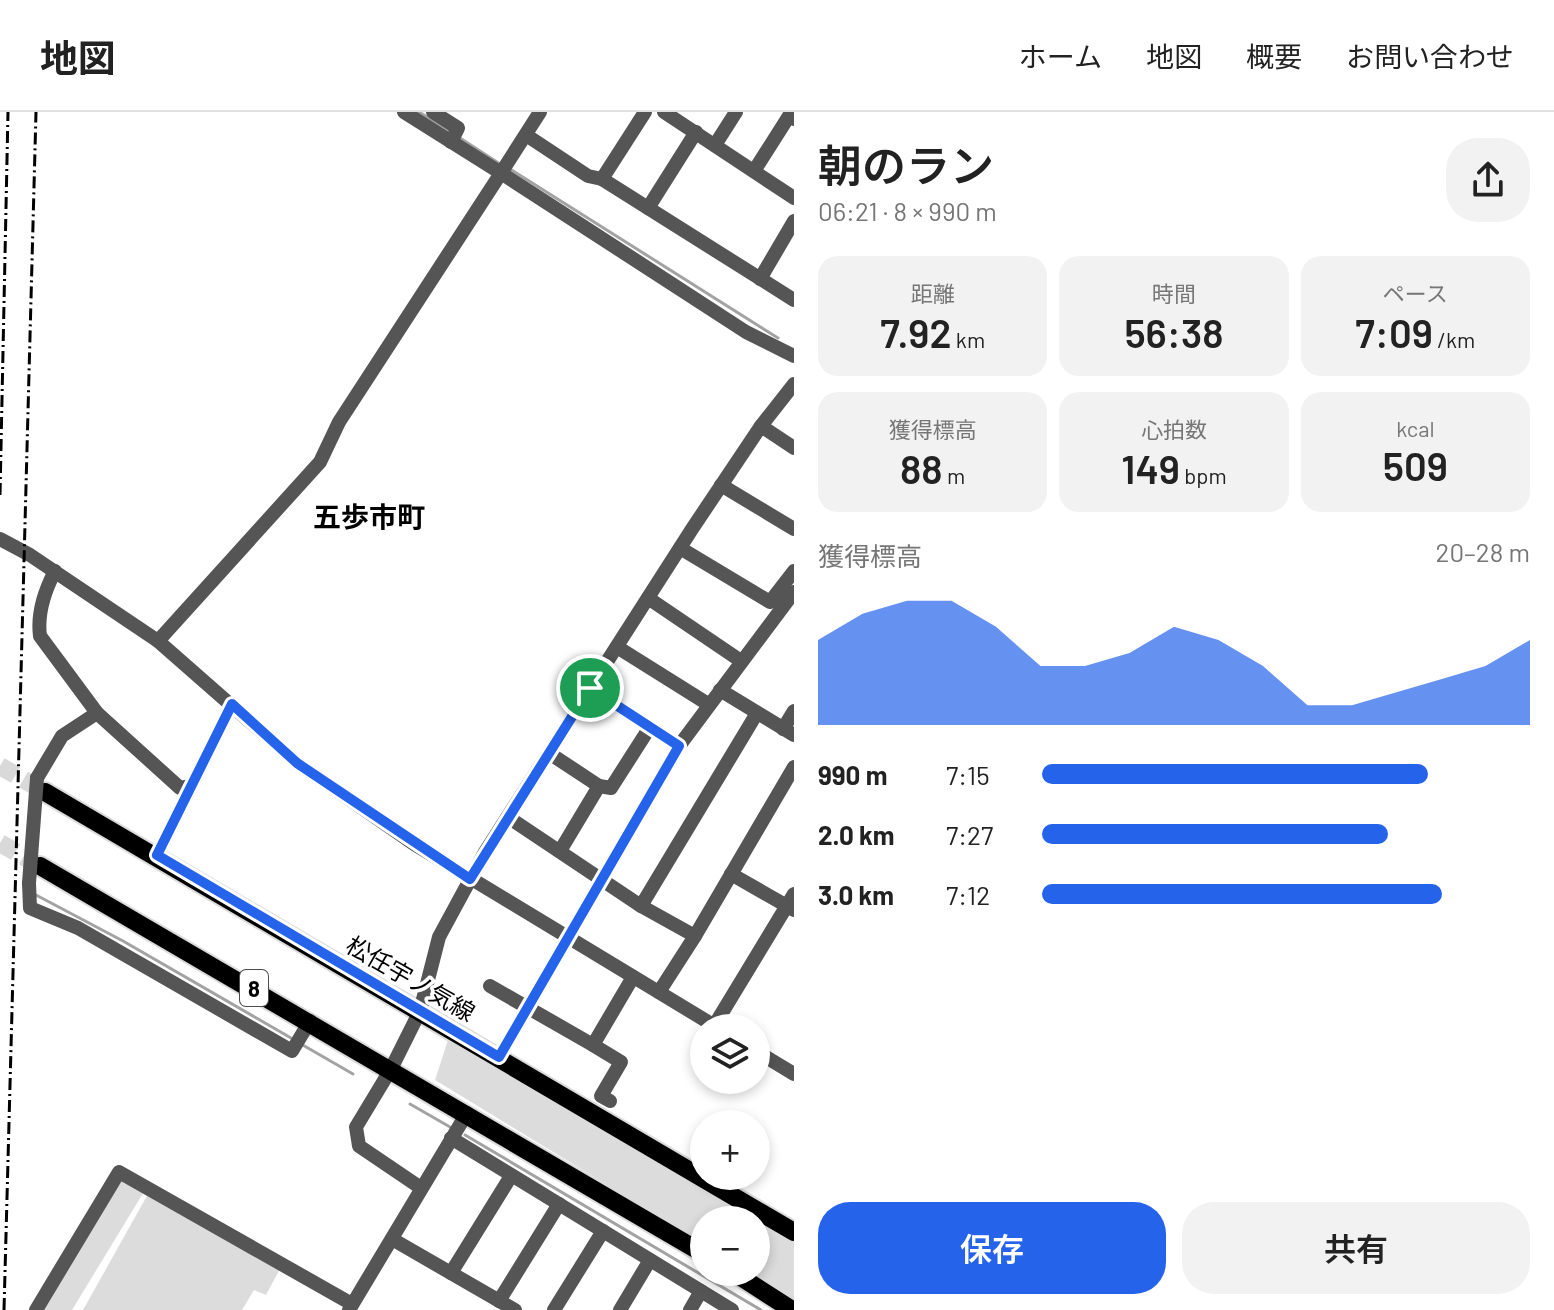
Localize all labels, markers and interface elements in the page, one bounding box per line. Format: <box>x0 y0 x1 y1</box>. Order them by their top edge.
text: 地図 <box>40 34 116 80</box>
text: ホーム <box>1019 39 1102 73</box>
text: 地図 <box>1146 39 1202 73</box>
text: 概要 <box>1246 39 1302 73</box>
text: お問い合わせ <box>1346 39 1514 73</box>
text: 朝のラン <box>818 138 994 191</box>
button: share <box>1446 138 1530 222</box>
text: 06:21 · 8 × 990 m <box>818 195 997 226</box>
text: 距離 <box>911 280 955 306</box>
text: 時間 <box>1152 280 1196 306</box>
text: ペース <box>1383 280 1448 306</box>
text: 7.92 <box>880 308 951 356</box>
text: 56:38 <box>1124 308 1224 356</box>
text: 7:09 <box>1355 308 1433 356</box>
text: km <box>951 326 985 352</box>
text: /km <box>1433 326 1475 352</box>
text: kcal <box>1396 415 1435 441</box>
text: 獲得標高 <box>889 416 977 442</box>
text: 心拍数 <box>1141 416 1207 442</box>
text: 509 <box>1383 441 1448 489</box>
text: 88 <box>900 444 943 492</box>
text: 149 <box>1121 444 1180 492</box>
text: m <box>943 462 965 488</box>
text: bpm <box>1180 462 1227 488</box>
district label: 五歩市町 <box>313 499 425 533</box>
text: 20–28 m <box>1435 536 1530 567</box>
text: 獲得標高 <box>818 540 922 571</box>
pin <box>556 654 624 722</box>
icon: arrive <box>568 666 612 710</box>
text: 990 m <box>818 759 887 790</box>
text: 7:15 <box>946 759 990 790</box>
text: 2.0 km <box>818 819 895 850</box>
text: 7:27 <box>946 819 993 850</box>
text: 3.0 km <box>818 879 894 910</box>
text: 7:12 <box>946 879 990 910</box>
street label: 松任宇ノ気線 <box>341 929 481 1027</box>
road number: 8 <box>240 970 268 1006</box>
map controls <box>690 1014 770 1286</box>
button: layers <box>690 1014 770 1094</box>
button: + <box>690 1110 770 1190</box>
button: 保存 <box>818 1202 1166 1294</box>
button: 共有 <box>1182 1202 1530 1294</box>
button: − <box>690 1206 770 1286</box>

